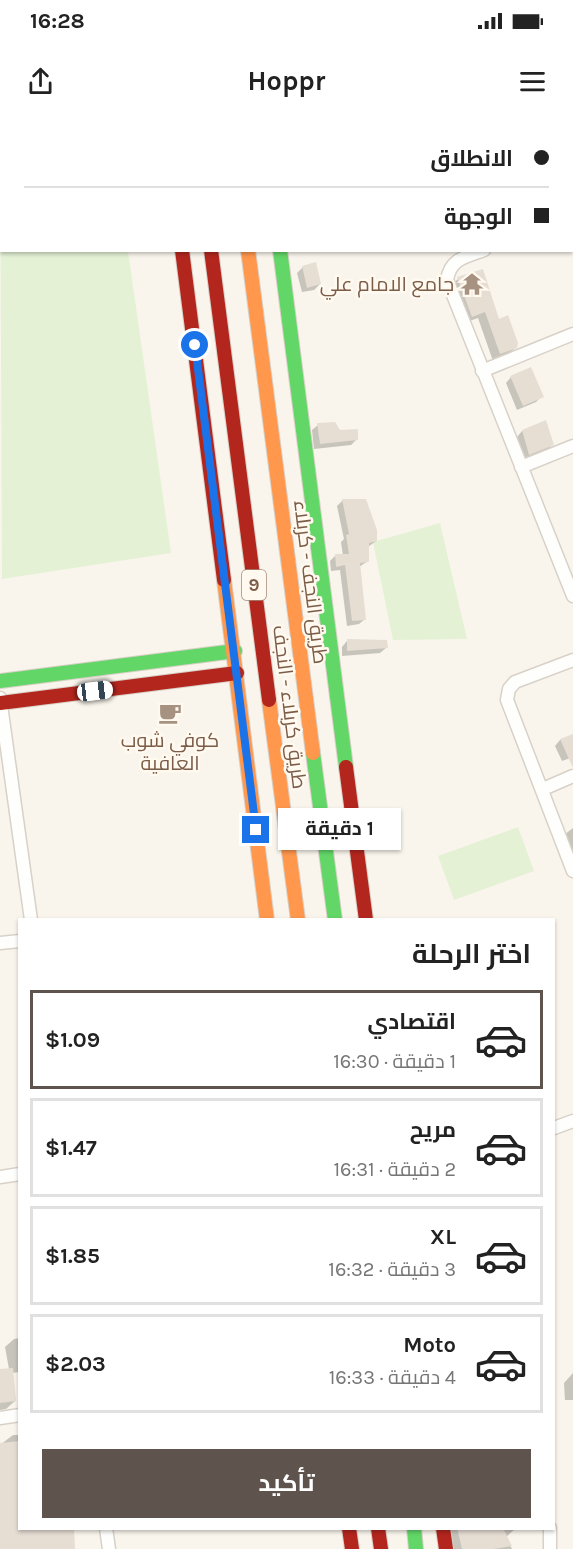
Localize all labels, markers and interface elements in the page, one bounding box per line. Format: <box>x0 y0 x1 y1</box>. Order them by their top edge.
text: 16:28 <box>30 8 85 34</box>
icon: share <box>24 65 57 98</box>
text: Hoppr <box>248 65 325 97</box>
icon: menu <box>516 65 549 98</box>
text: الانطلاق <box>430 146 513 172</box>
text: الوجهة <box>444 204 513 230</box>
temple icon: جامع الامام علي <box>459 271 485 297</box>
place label: جامع الامام علي <box>320 273 454 300</box>
route start <box>181 331 208 358</box>
street label: طريق النجف - کربلاء <box>288 499 332 665</box>
road number: 9 <box>242 570 266 600</box>
street label: طريق کربلاء - النجف <box>267 624 311 790</box>
car <box>76 680 114 702</box>
cafe icon: كوفي شوب العافية <box>157 700 183 726</box>
place label: كوفي شوب العافية <box>121 729 219 775</box>
callout: 1 دقيقة <box>277 809 400 851</box>
route end <box>242 816 269 843</box>
text: 1 دقيقة <box>305 817 374 840</box>
text: اختر الرحلة <box>412 938 531 970</box>
text: اقتصادي <box>367 1009 456 1035</box>
icon: car <box>474 1013 528 1067</box>
text: $1.09 <box>45 1027 100 1053</box>
text: 1 دقيقة · 16:30 <box>333 1050 456 1073</box>
text: مريح <box>410 1117 456 1143</box>
icon: car <box>474 1121 528 1175</box>
text: $1.47 <box>45 1135 97 1161</box>
text: 2 دقيقة · 16:31 <box>333 1158 456 1181</box>
text: XL <box>430 1224 456 1250</box>
icon: car <box>474 1229 528 1283</box>
text: $1.85 <box>45 1243 100 1269</box>
text: 3 دقيقة · 16:32 <box>328 1258 456 1281</box>
text: Moto <box>403 1332 456 1358</box>
icon: car <box>474 1337 528 1391</box>
text: $2.03 <box>45 1351 106 1377</box>
text: 4 دقيقة · 16:33 <box>329 1366 456 1389</box>
button: تأكيد <box>42 1449 531 1518</box>

